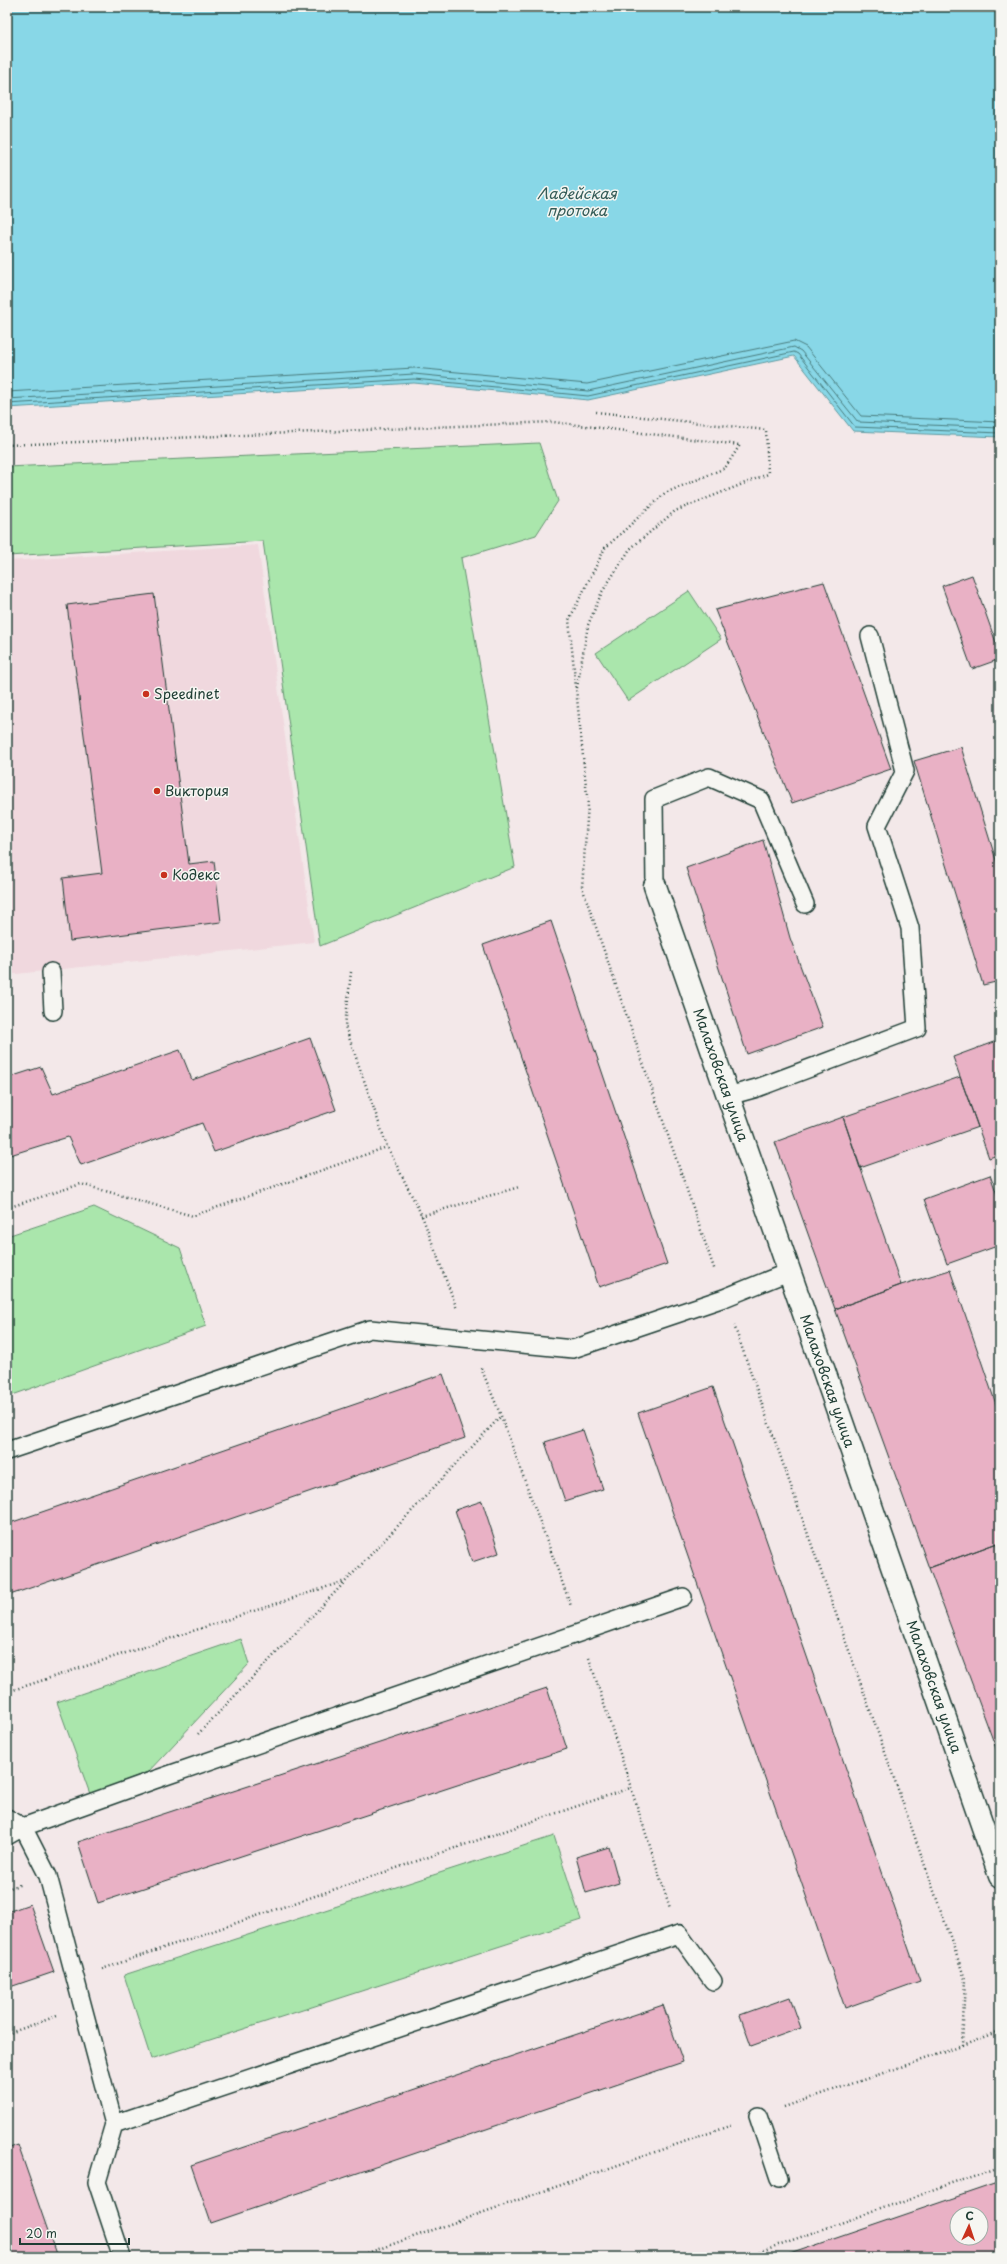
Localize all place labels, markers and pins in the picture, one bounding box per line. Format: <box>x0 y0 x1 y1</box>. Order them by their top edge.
place label: Speedinet <box>154 683 220 704</box>
marker: Speedinet <box>141 689 151 699</box>
place label: Виктория <box>165 780 229 801</box>
marker: Виктория <box>152 786 162 796</box>
place label: Кодекс <box>172 864 220 885</box>
marker: Кодекс <box>159 870 169 880</box>

